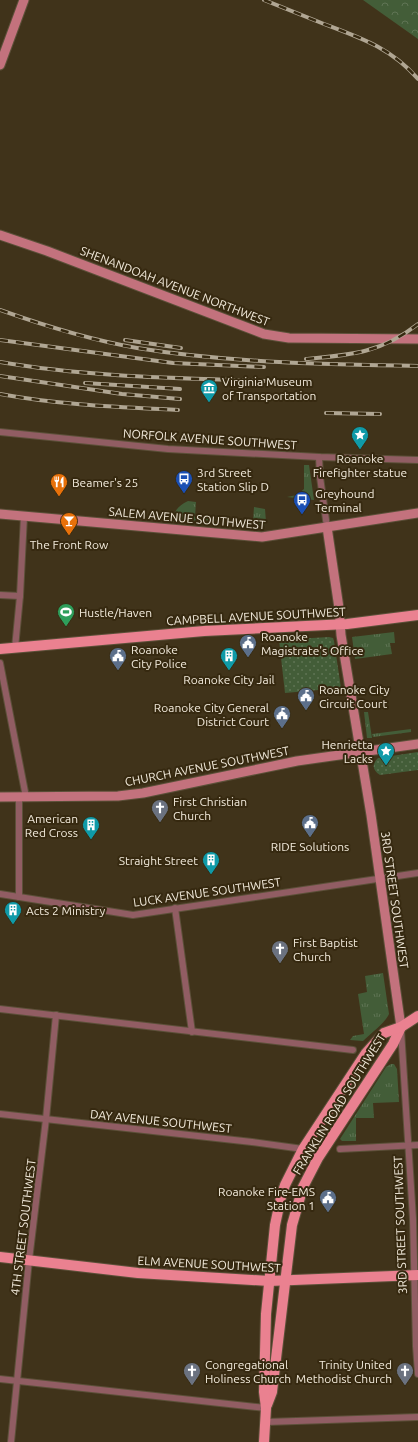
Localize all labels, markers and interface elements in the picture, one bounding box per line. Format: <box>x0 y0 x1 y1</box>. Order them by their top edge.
street label: SHENANDOAH AVENUE NORTHWEST <box>78 244 272 328</box>
place label: Virginia Museum of Transportation <box>222 375 316 402</box>
museum icon: Virginia Museum of Transportation <box>199 378 219 403</box>
place icon: Roanoke Firefighter statue <box>350 425 370 450</box>
street label: NORFOLK AVENUE SOUTHWEST <box>123 426 298 452</box>
place label: Roanoke Firefighter statue <box>313 452 407 479</box>
place label: 3rd Street Station Slip D <box>197 466 269 493</box>
bus stop icon: 3rd Street Station Slip D <box>174 469 194 494</box>
restaurant icon: Beamer's 25 <box>49 472 69 497</box>
place label: Beamer's 25 <box>72 476 138 489</box>
place label: Greyhound Terminal <box>315 487 375 514</box>
bus stop icon: Greyhound Terminal <box>292 490 312 515</box>
street label: SALEM AVENUE SOUTHWEST <box>108 505 266 531</box>
bar icon: The Front Row <box>59 511 79 536</box>
place label: The Front Row <box>30 538 109 551</box>
sports icon: Hustle/Haven <box>56 602 76 627</box>
street label: CAMPBELL AVENUE SOUTHWEST <box>166 605 346 627</box>
place label: Hustle/Haven <box>79 606 152 619</box>
place label: Roanoke Magistrate's Office <box>261 630 364 657</box>
public building icon: Roanoke Magistrate's Office <box>238 633 258 658</box>
place label: Roanoke City Police <box>131 643 187 670</box>
public building icon: Roanoke City Police <box>108 646 128 671</box>
building icon: Roanoke City Jail <box>219 646 239 671</box>
place label: Roanoke City Jail <box>183 673 275 686</box>
place label: Roanoke City Circuit Court <box>319 683 390 710</box>
public building icon: Roanoke City Circuit Court <box>296 686 316 711</box>
place label: Roanoke City General District Court <box>154 701 269 728</box>
public building icon: Roanoke City General District Court <box>272 704 292 729</box>
place label: Henrietta Lacks <box>321 738 373 765</box>
place icon: Henrietta Lacks <box>376 741 396 766</box>
street label: CHURCH AVENUE SOUTHWEST <box>124 744 291 788</box>
place label: First Christian Church <box>173 795 247 822</box>
church icon: First Christian Church <box>150 798 170 823</box>
place label: American Red Cross <box>25 812 78 839</box>
public building icon: RIDE Solutions <box>300 813 320 838</box>
building icon: American Red Cross <box>81 815 101 840</box>
street label: 3RD STREET SOUTHWEST <box>379 831 411 970</box>
place label: RIDE Solutions <box>271 840 349 853</box>
building icon: Straight Street <box>201 850 221 875</box>
place label: Straight Street <box>119 854 198 867</box>
street label: LUCK AVENUE SOUTHWEST <box>132 875 282 909</box>
building icon: Acts 2 Ministry <box>3 900 23 925</box>
place label: Acts 2 Ministry <box>26 904 105 917</box>
place label: First Baptist Church <box>293 936 358 963</box>
church icon: First Baptist Church <box>270 939 290 964</box>
street label: FRANKLIN ROAD SOUTHWEST <box>290 1031 388 1177</box>
street label: DAY AVENUE SOUTHWEST <box>90 1107 233 1135</box>
street label: 3RD STREET SOUTHWEST <box>391 1155 409 1294</box>
street label: 4TH STREET SOUTHWEST <box>8 1158 38 1296</box>
place label: Roanoke Fire-EMS Station 1 <box>218 1185 315 1212</box>
public building icon: Roanoke Fire-EMS Station 1 <box>318 1188 338 1213</box>
street label: ELM AVENUE SOUTHWEST <box>137 1254 281 1274</box>
place label: Congregational Holiness Church <box>205 1358 291 1385</box>
place label: Trinity United Methodist Church <box>296 1358 392 1385</box>
church icon: Congregational Holiness Church <box>182 1361 202 1386</box>
church icon: Trinity United Methodist Church <box>395 1361 415 1386</box>

